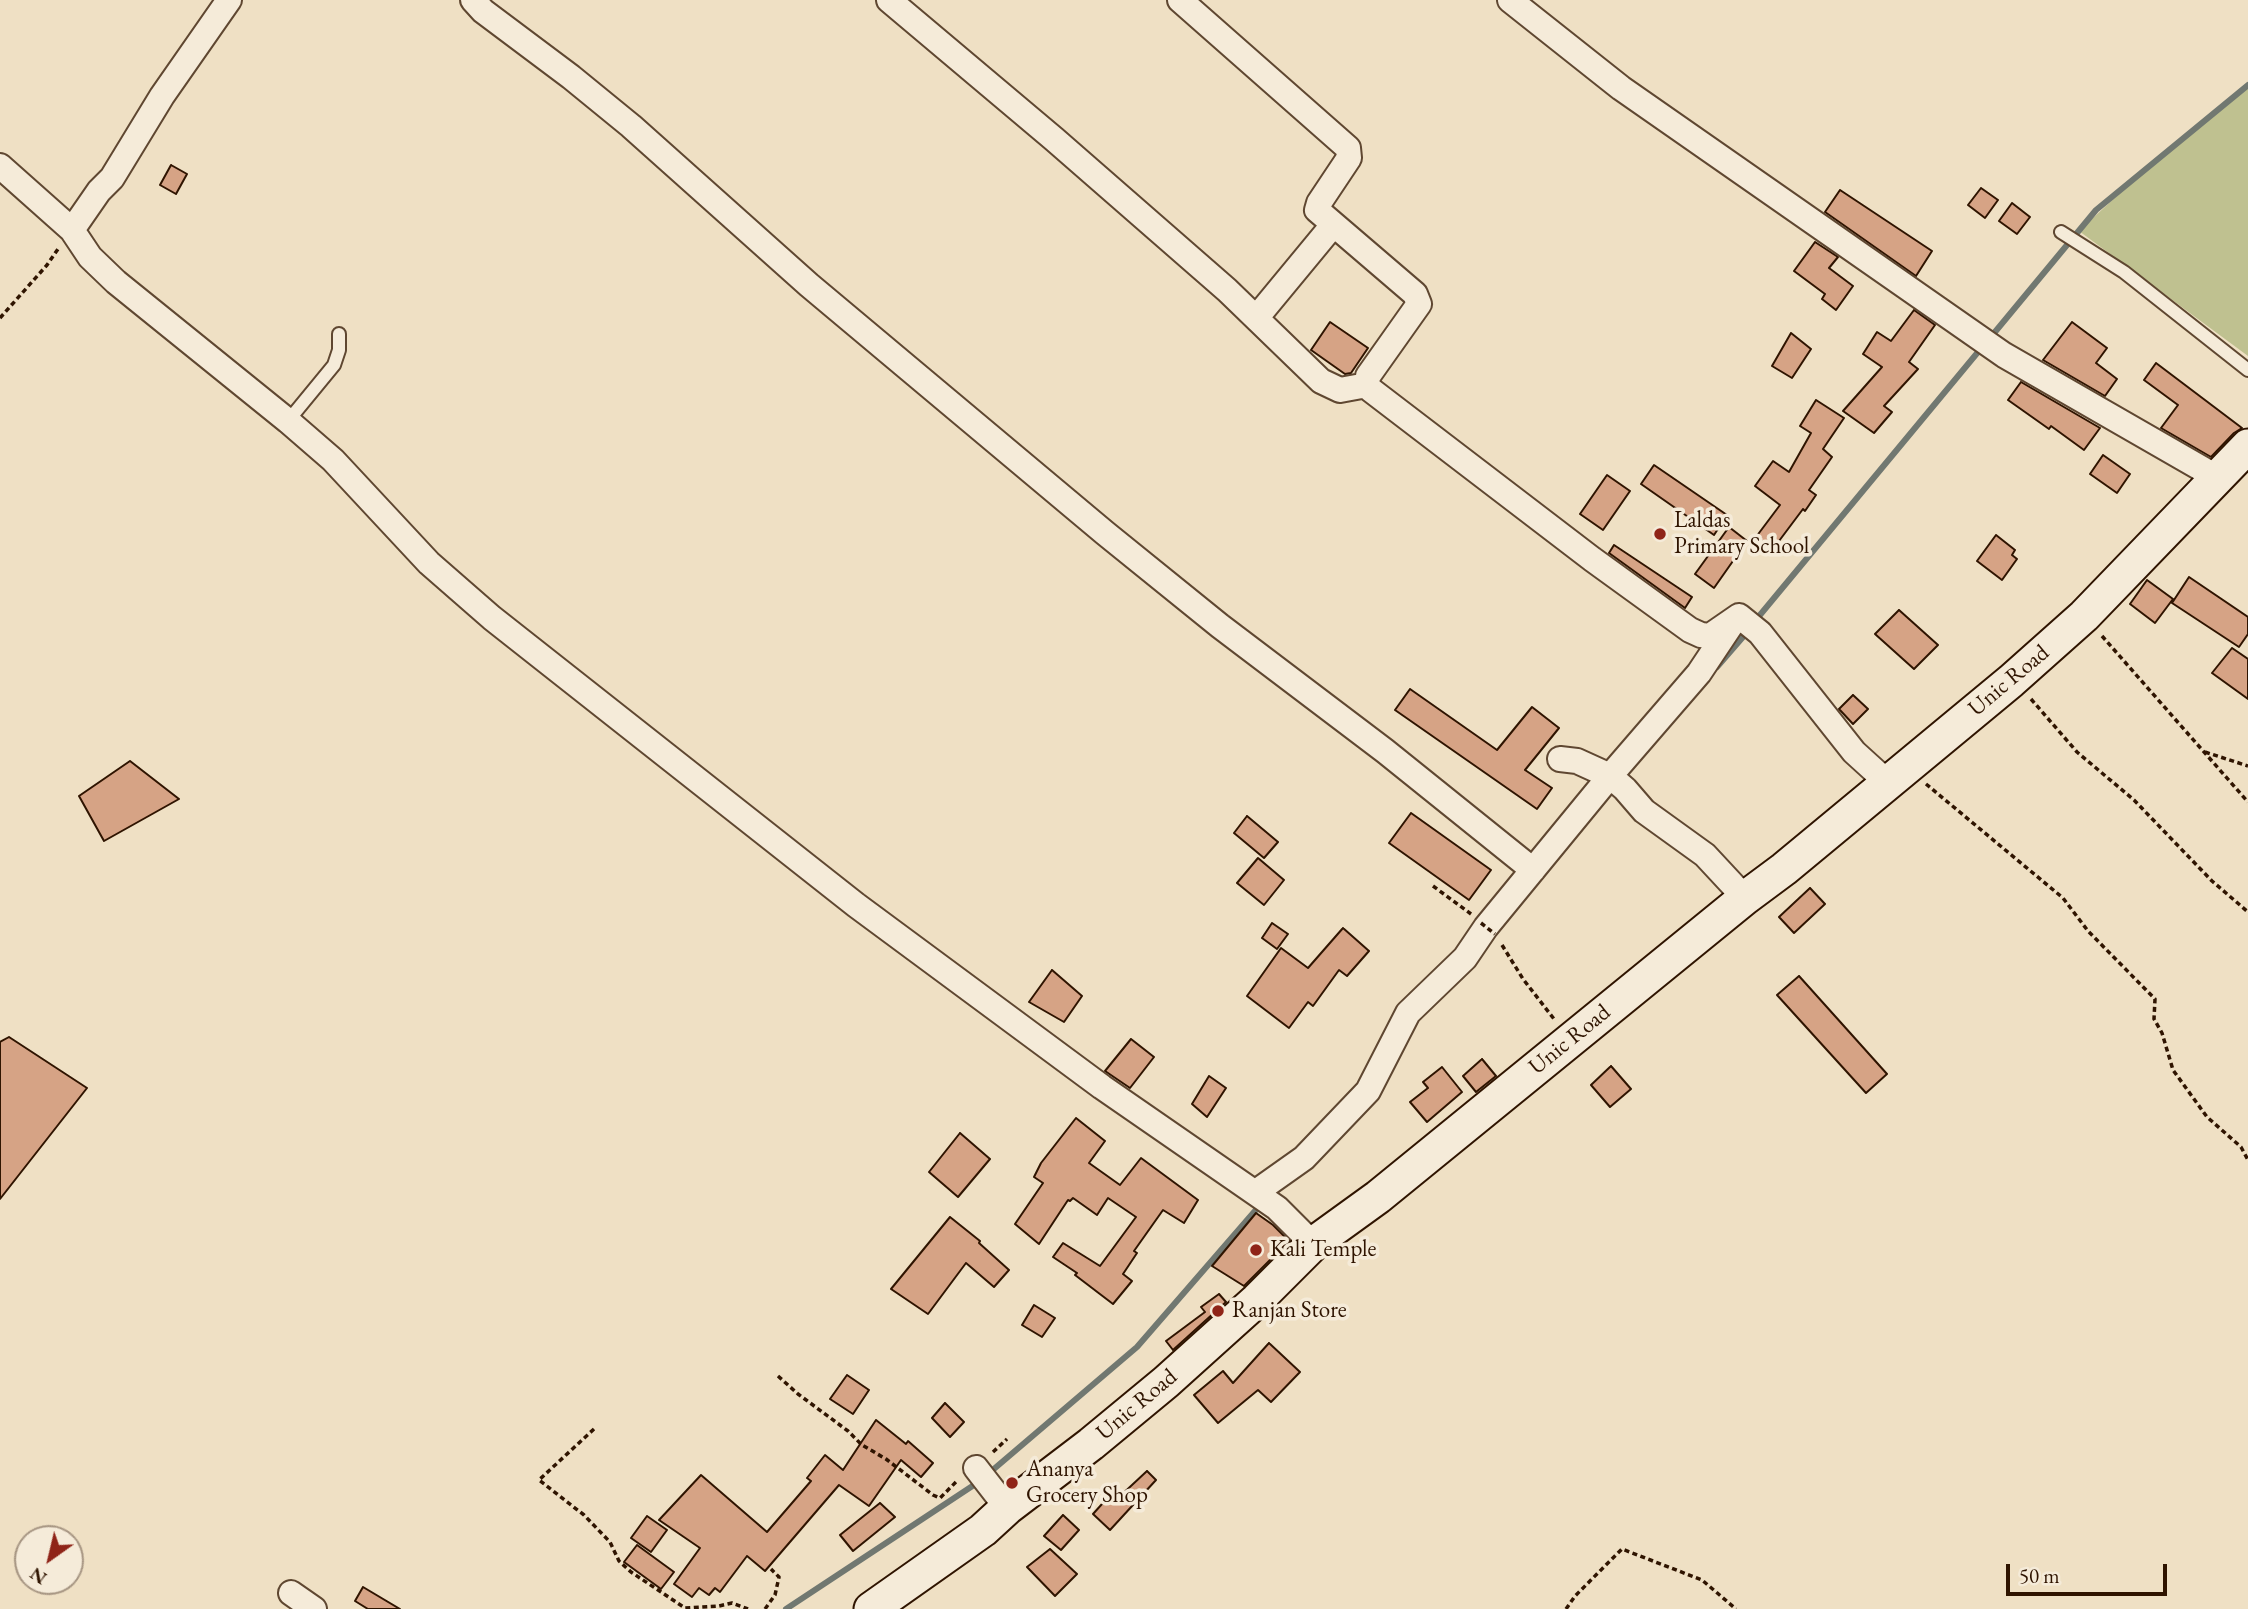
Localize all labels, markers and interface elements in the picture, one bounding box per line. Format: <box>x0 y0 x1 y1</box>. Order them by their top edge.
place label: Laldas Primary School <box>1674 507 1809 561</box>
marker: Laldas Primary School <box>1652 526 1668 542</box>
street label: Unic Road <box>1963 639 2055 723</box>
street label: Unic Road <box>1524 999 1616 1081</box>
place label: Kali Temple <box>1270 1236 1377 1264</box>
marker: Kali Temple <box>1248 1242 1264 1258</box>
place label: Ranjan Store <box>1232 1297 1347 1325</box>
marker: Ranjan Store <box>1210 1303 1226 1319</box>
street label: Unic Road <box>1091 1363 1183 1447</box>
place label: Ananya Grocery Shop <box>1026 1456 1148 1510</box>
marker: Ananya Grocery Shop <box>1004 1475 1020 1491</box>
north arrow <box>14 1525 84 1595</box>
scale bar <box>2010 1550 2171 1594</box>
text: N <box>25 1562 51 1591</box>
text: 50 m <box>2019 1562 2060 1589</box>

